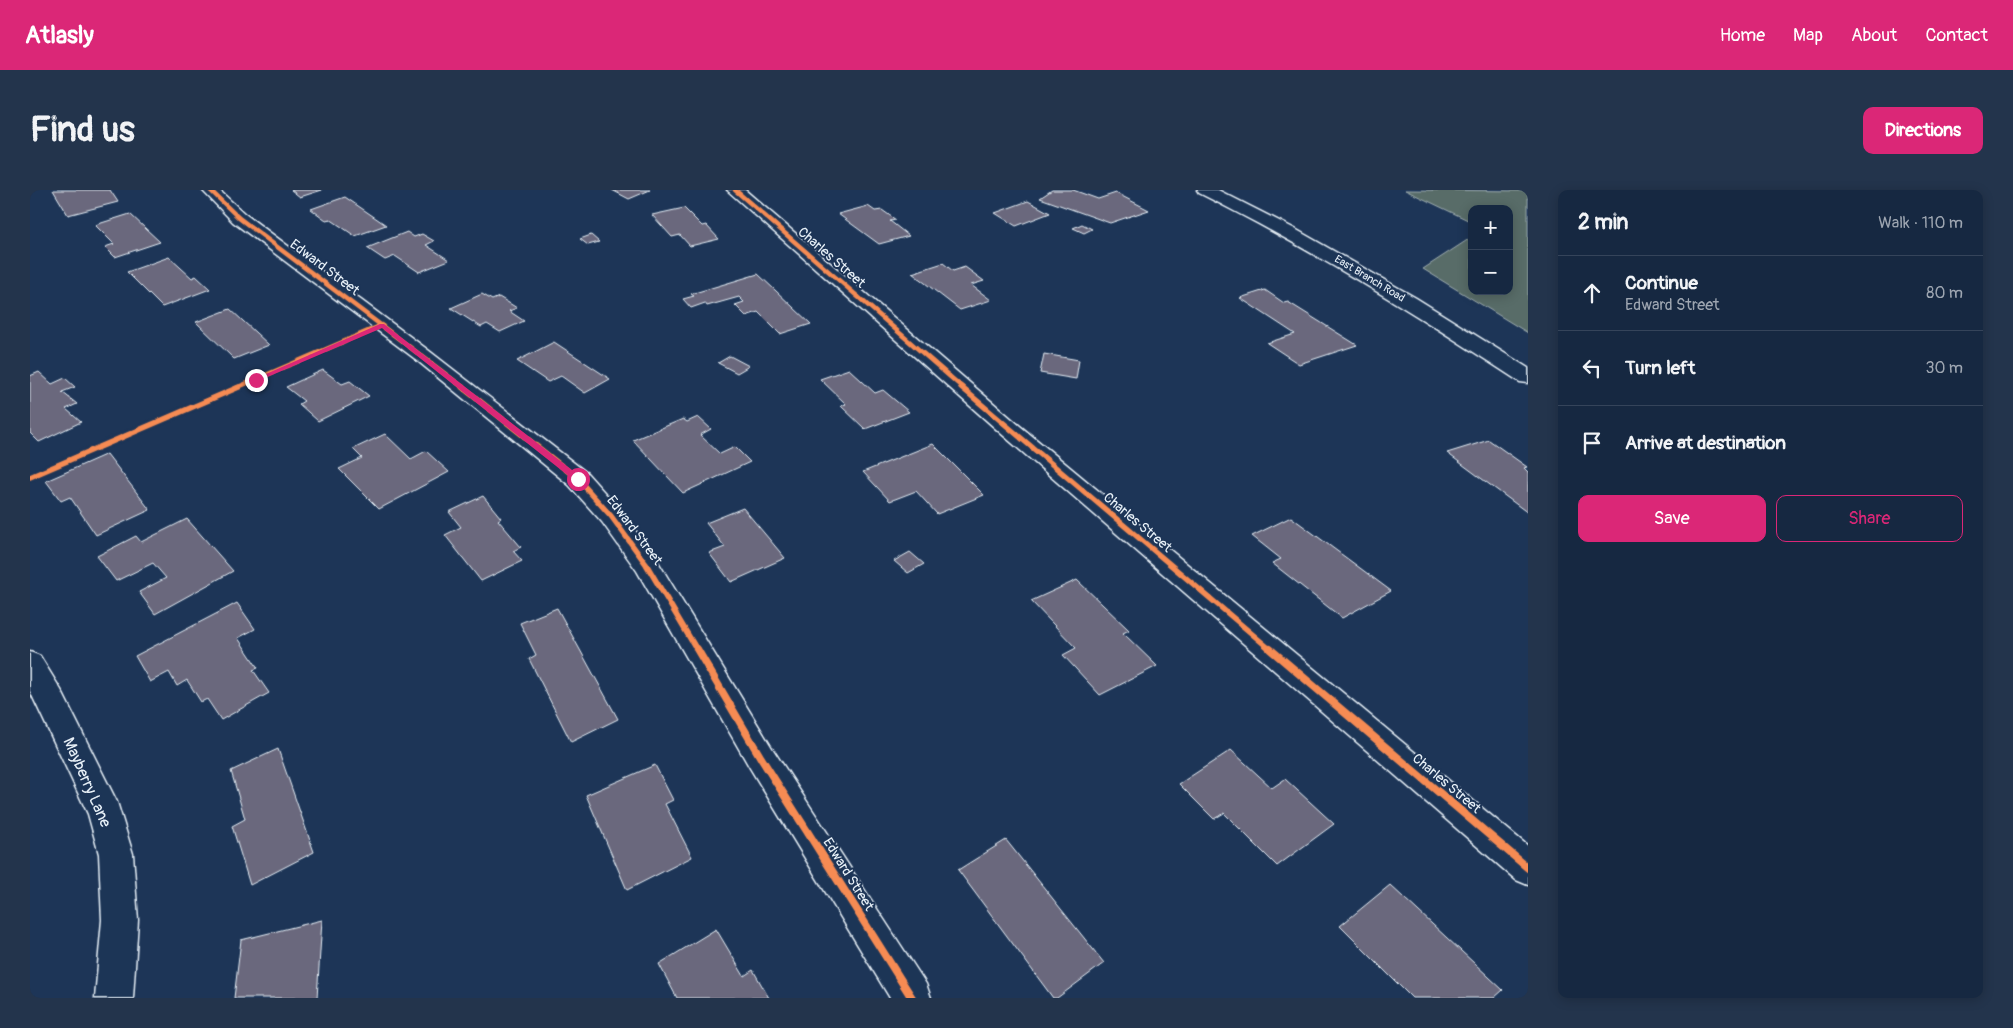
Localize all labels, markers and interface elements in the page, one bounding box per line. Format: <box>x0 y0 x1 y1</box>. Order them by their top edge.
text: Atlasly <box>25 21 94 50</box>
text: Home <box>1720 24 1765 47</box>
text: Map <box>1793 24 1823 47</box>
text: About <box>1851 24 1897 47</box>
text: Contact <box>1925 24 1988 47</box>
button: Directions <box>1863 107 1983 154</box>
text: Find us <box>30 108 135 152</box>
map controls <box>1468 205 1513 295</box>
button: + <box>1468 205 1513 250</box>
text: 2 min <box>1578 209 1628 236</box>
text: Walk · 110 m <box>1878 213 1963 233</box>
street label: Charles Street <box>794 223 869 292</box>
street label: Edward Street <box>287 236 363 299</box>
button: − <box>1468 250 1513 295</box>
street label: East Branch Road <box>1332 252 1407 305</box>
text: Continue <box>1625 271 1698 295</box>
icon: ahead <box>1578 279 1606 307</box>
text: 80 m <box>1926 283 1963 303</box>
text: Edward Street <box>1625 295 1720 315</box>
icon: left <box>1578 354 1606 382</box>
text: Turn left <box>1625 356 1695 380</box>
text: 30 m <box>1925 358 1963 378</box>
route end <box>245 369 268 392</box>
icon: arrive <box>1578 429 1606 457</box>
text: Arrive at destination <box>1625 431 1786 455</box>
route start <box>567 468 590 491</box>
street label: Charles Street <box>1100 489 1176 556</box>
street label: Edward Street <box>603 492 666 569</box>
button: Save <box>1578 495 1766 542</box>
button: Share <box>1776 495 1963 542</box>
street label: Mayberry Lane <box>58 734 116 831</box>
street label: Charles Street <box>1409 750 1485 817</box>
street label: Edward Street <box>819 835 878 914</box>

